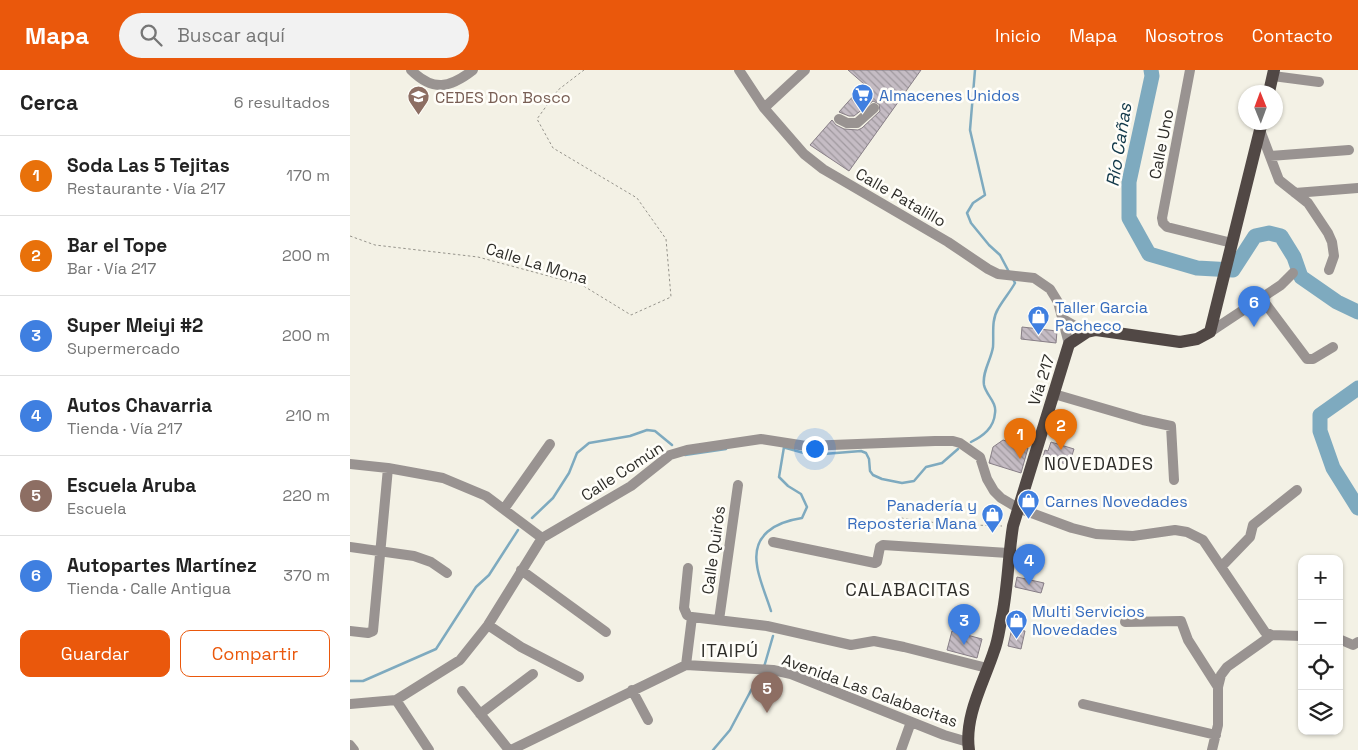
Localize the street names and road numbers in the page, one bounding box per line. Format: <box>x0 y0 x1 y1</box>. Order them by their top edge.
street label: Calle Uno <box>1144 107 1179 181</box>
street label: Calle Patalillo <box>852 163 950 232</box>
street label: Calle La Mona <box>483 238 590 289</box>
street label: Vía 217 <box>1023 352 1060 408</box>
street label: Calle Común <box>577 437 668 506</box>
street label: Calle Quirós <box>697 504 730 596</box>
street label: Avenida Las Calabacitas <box>779 649 961 732</box>

